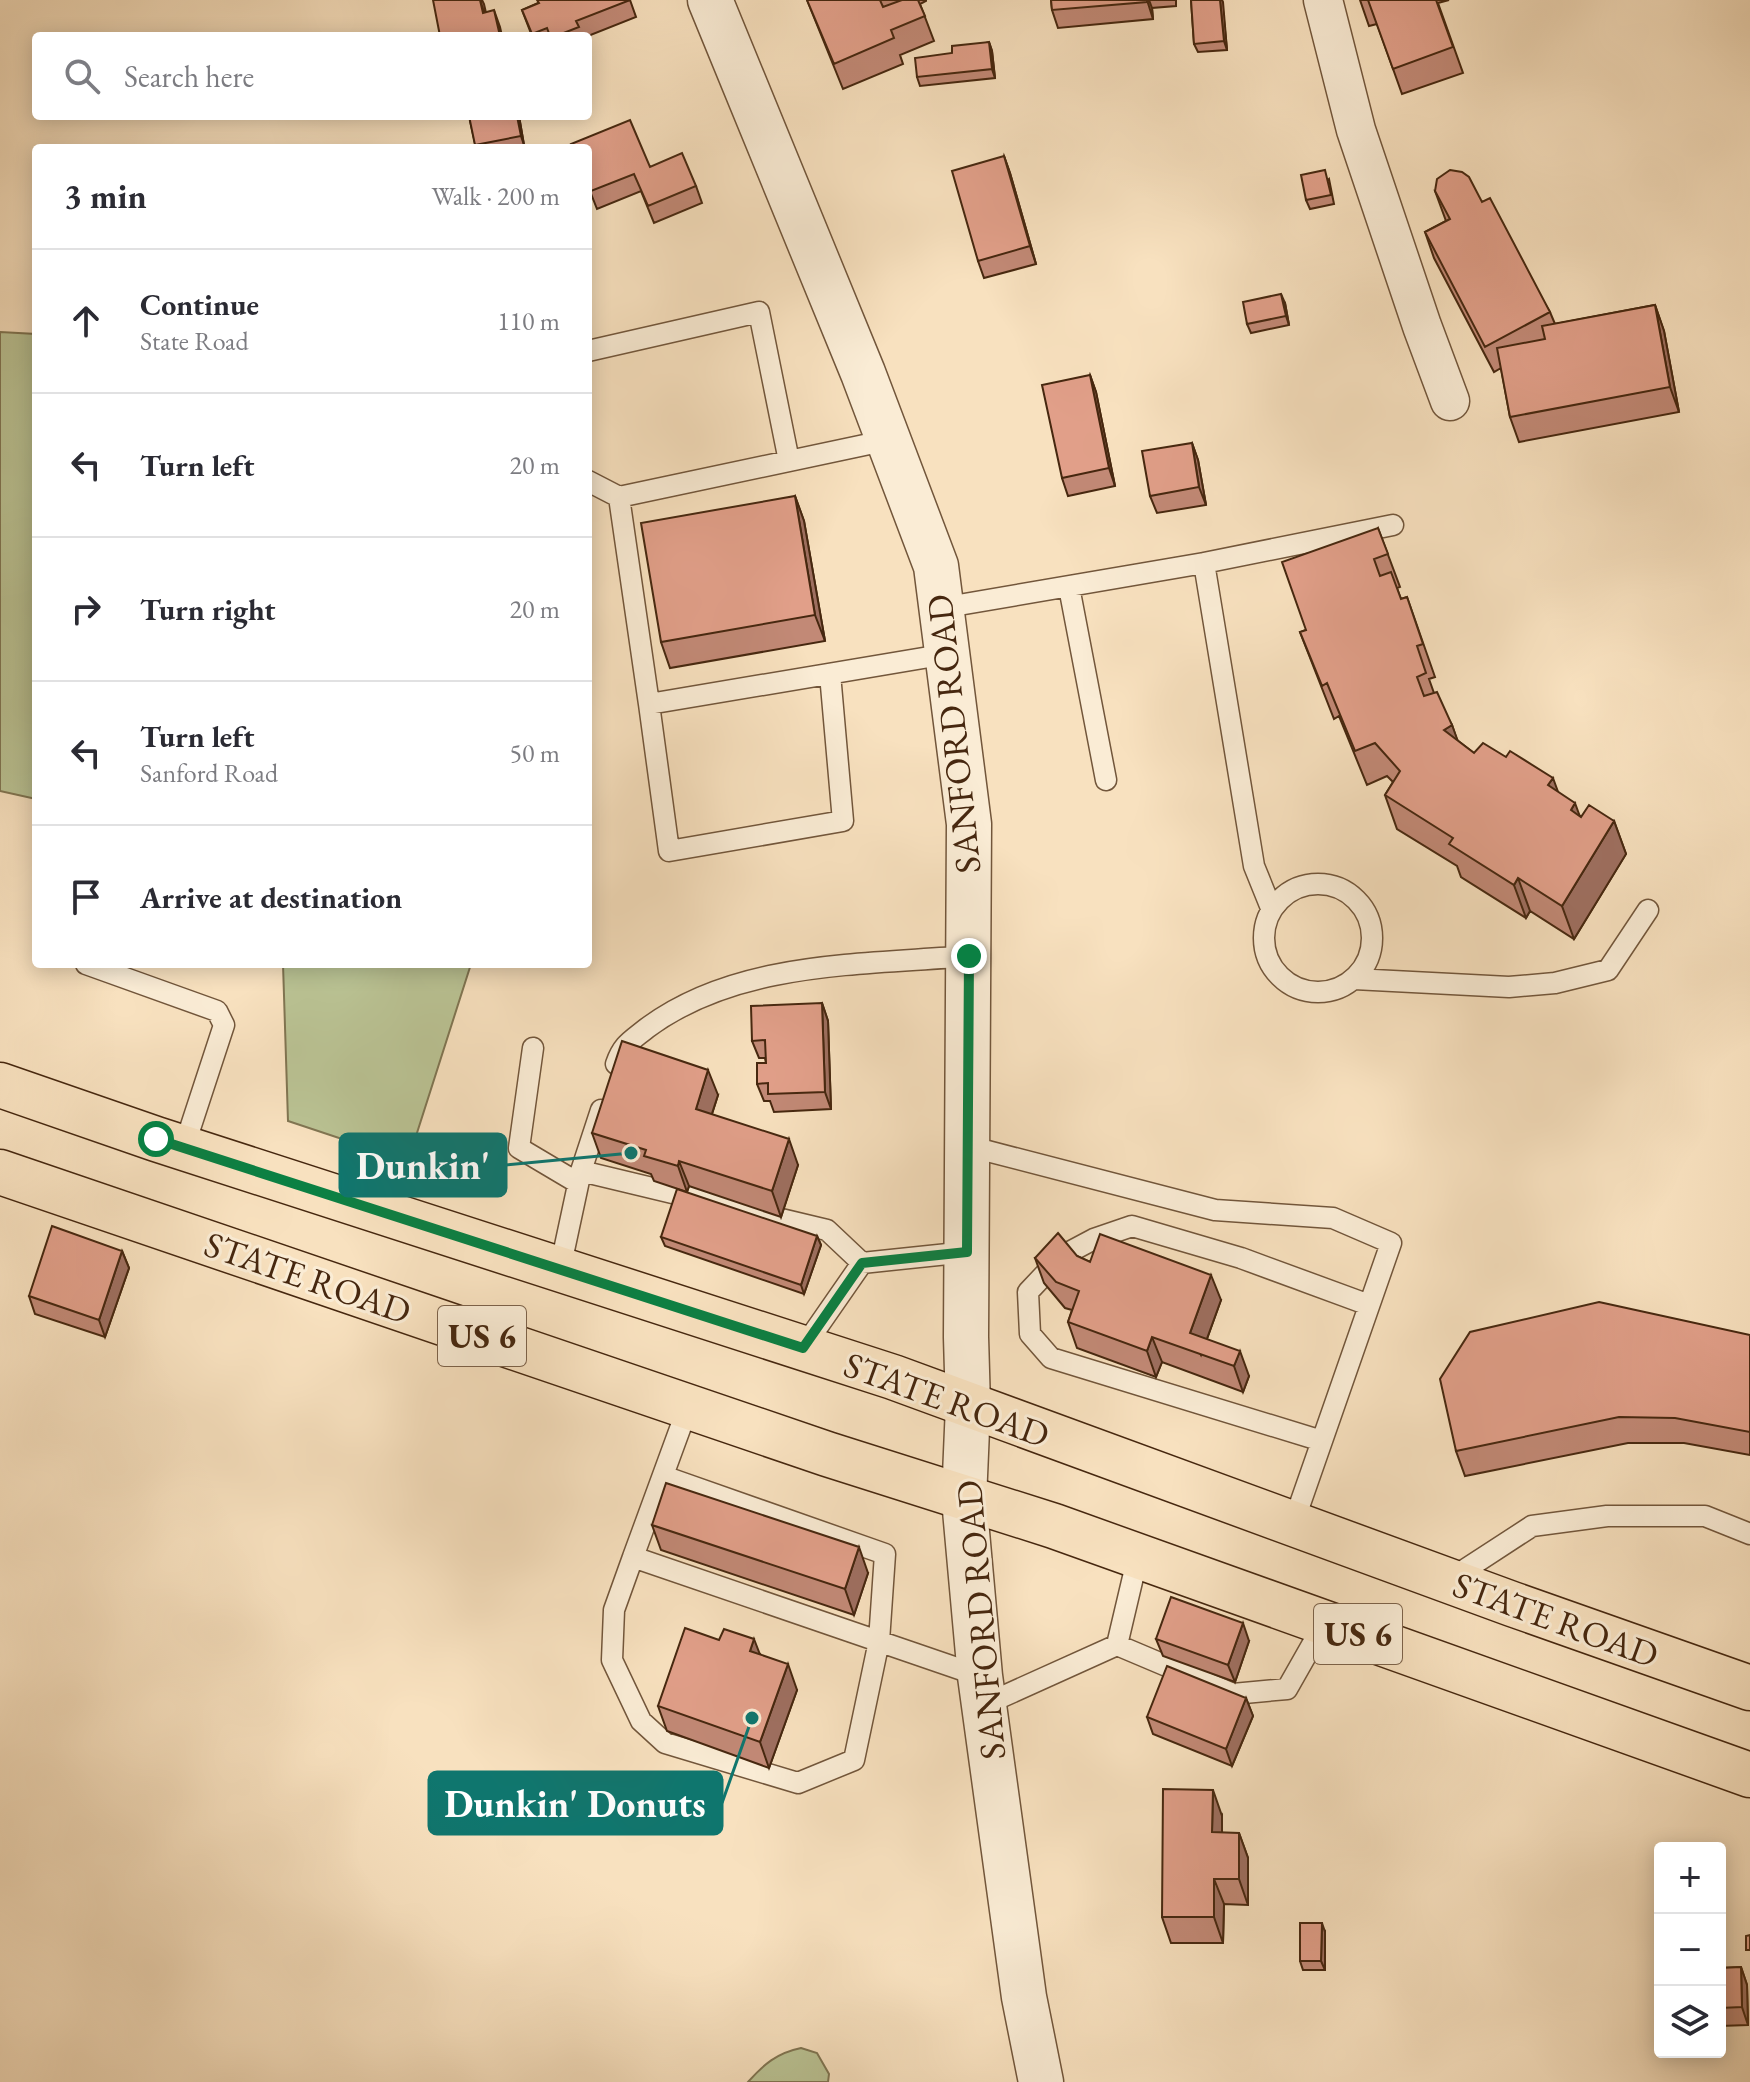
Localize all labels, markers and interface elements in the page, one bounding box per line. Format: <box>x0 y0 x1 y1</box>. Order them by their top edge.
search box <box>32 32 592 120</box>
icon: search <box>60 54 104 98</box>
text: Search here <box>124 57 254 96</box>
text: 3 min <box>64 174 147 218</box>
text: Walk · 200 m <box>432 179 560 213</box>
text: Continue <box>140 285 259 324</box>
icon: ahead <box>64 299 108 343</box>
text: 110 m <box>497 304 560 338</box>
text: State Road <box>140 324 249 358</box>
icon: left <box>64 443 108 487</box>
text: Turn left <box>140 446 254 485</box>
text: 20 m <box>510 448 560 482</box>
icon: right <box>64 587 108 631</box>
text: Turn right <box>140 590 276 629</box>
text: 20 m <box>510 592 560 626</box>
street label: SANFORD ROAD <box>915 592 992 876</box>
text: Turn left <box>140 717 254 756</box>
icon: left <box>64 731 108 775</box>
text: 50 m <box>510 736 560 770</box>
text: Sanford Road <box>140 756 278 790</box>
icon: arrive <box>64 875 108 919</box>
text: Arrive at destination <box>140 878 402 917</box>
route end <box>951 938 987 974</box>
route start <box>138 1121 174 1157</box>
callout: Dunkin' <box>340 1134 506 1196</box>
text: Dunkin' <box>356 1141 490 1190</box>
street label: STATE ROAD <box>199 1220 417 1335</box>
road number: US 6 <box>438 1306 526 1366</box>
street label: STATE ROAD <box>838 1341 1056 1458</box>
street label: SANFORD ROAD <box>945 1478 1016 1762</box>
street label: STATE ROAD <box>1447 1561 1665 1678</box>
road number: US 6 <box>1314 1604 1402 1664</box>
callout: Dunkin' Donuts <box>429 1772 722 1834</box>
text: Dunkin' Donuts <box>444 1779 706 1828</box>
map controls <box>1654 1842 1726 2058</box>
button: + <box>1654 1842 1726 1914</box>
button: − <box>1654 1914 1726 1986</box>
button: layers <box>1654 1986 1726 2058</box>

